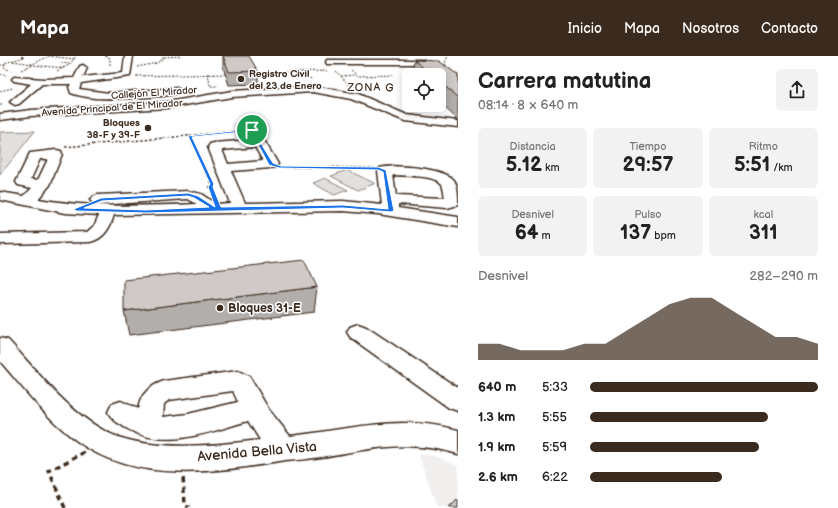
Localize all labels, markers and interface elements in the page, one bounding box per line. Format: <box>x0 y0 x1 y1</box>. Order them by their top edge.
text: Mapa <box>20 17 69 40</box>
text: Inicio <box>568 20 602 37</box>
text: Mapa <box>624 20 660 37</box>
text: Nosotros <box>682 20 739 37</box>
text: Contacto <box>761 20 818 37</box>
place label: Registro Civil del 23 de Enero <box>249 68 322 92</box>
map controls <box>402 68 446 112</box>
button: locate <box>402 68 446 112</box>
text: Carrera matutina <box>478 68 651 95</box>
button: share <box>776 69 818 111</box>
marker: Registro Civil del 23 de Enero <box>236 74 246 84</box>
district label: ZONA G <box>347 81 394 94</box>
street label: Callejón El Mirador <box>111 84 198 102</box>
street label: Avenida Principal de El Mirador <box>41 97 183 119</box>
text: 08:14 · 8 × 640 m <box>478 97 578 113</box>
pin <box>235 113 269 147</box>
place label: Bloques 38-F y 39-F <box>87 117 140 141</box>
icon: arrive <box>241 119 263 141</box>
marker: Bloques 38-F y 39-F <box>143 123 153 133</box>
text: Distancia <box>510 140 556 153</box>
text: Tiempo <box>629 140 667 153</box>
text: Ritmo <box>749 140 778 153</box>
text: 5.12 <box>506 153 542 177</box>
text: 29:57 <box>622 153 674 177</box>
text: 5:51 <box>734 153 770 177</box>
text: km <box>542 161 560 174</box>
text: /km <box>770 161 793 174</box>
text: Desnivel <box>511 208 554 221</box>
text: Pulso <box>634 208 662 221</box>
text: kcal <box>753 208 773 221</box>
text: 64 <box>515 221 539 245</box>
text: 137 <box>620 221 651 245</box>
text: 311 <box>749 221 778 245</box>
text: m <box>539 229 551 242</box>
text: bpm <box>651 229 676 242</box>
text: Desnivel <box>478 268 528 284</box>
text: 282–290 m <box>749 268 818 284</box>
place label: Bloques 31-E <box>228 301 301 316</box>
marker: Bloques 31-E <box>215 303 225 313</box>
text: 640 m <box>478 379 516 395</box>
text: 5:33 <box>542 379 568 395</box>
text: 1.3 km <box>478 409 515 425</box>
text: 5:55 <box>542 409 567 425</box>
street label: Avenida Bella Vista <box>197 438 318 465</box>
text: 1.9 km <box>478 439 515 455</box>
text: 5:59 <box>542 439 567 455</box>
text: 2.6 km <box>478 469 518 485</box>
text: 6:22 <box>542 469 568 485</box>

